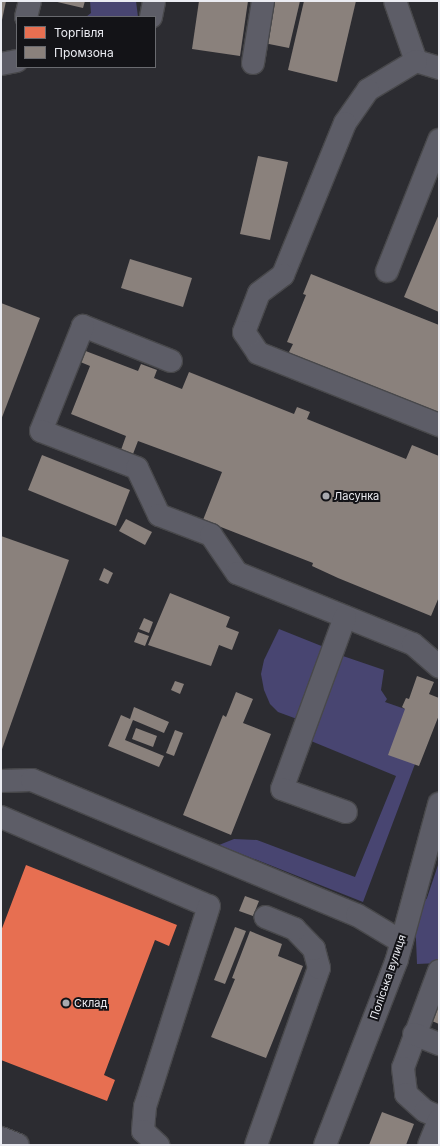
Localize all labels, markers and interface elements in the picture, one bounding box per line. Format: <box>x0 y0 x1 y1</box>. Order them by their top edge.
legend <box>16 16 156 68</box>
text: Торгівля <box>54 25 104 40</box>
text: Промзона <box>54 45 114 60</box>
place label: Ласунка <box>334 489 379 503</box>
marker: Ласунка <box>321 491 331 501</box>
street label: Поліська вулиця <box>367 933 409 1021</box>
place label: Склад <box>74 996 107 1010</box>
marker: Склад <box>61 998 71 1008</box>

